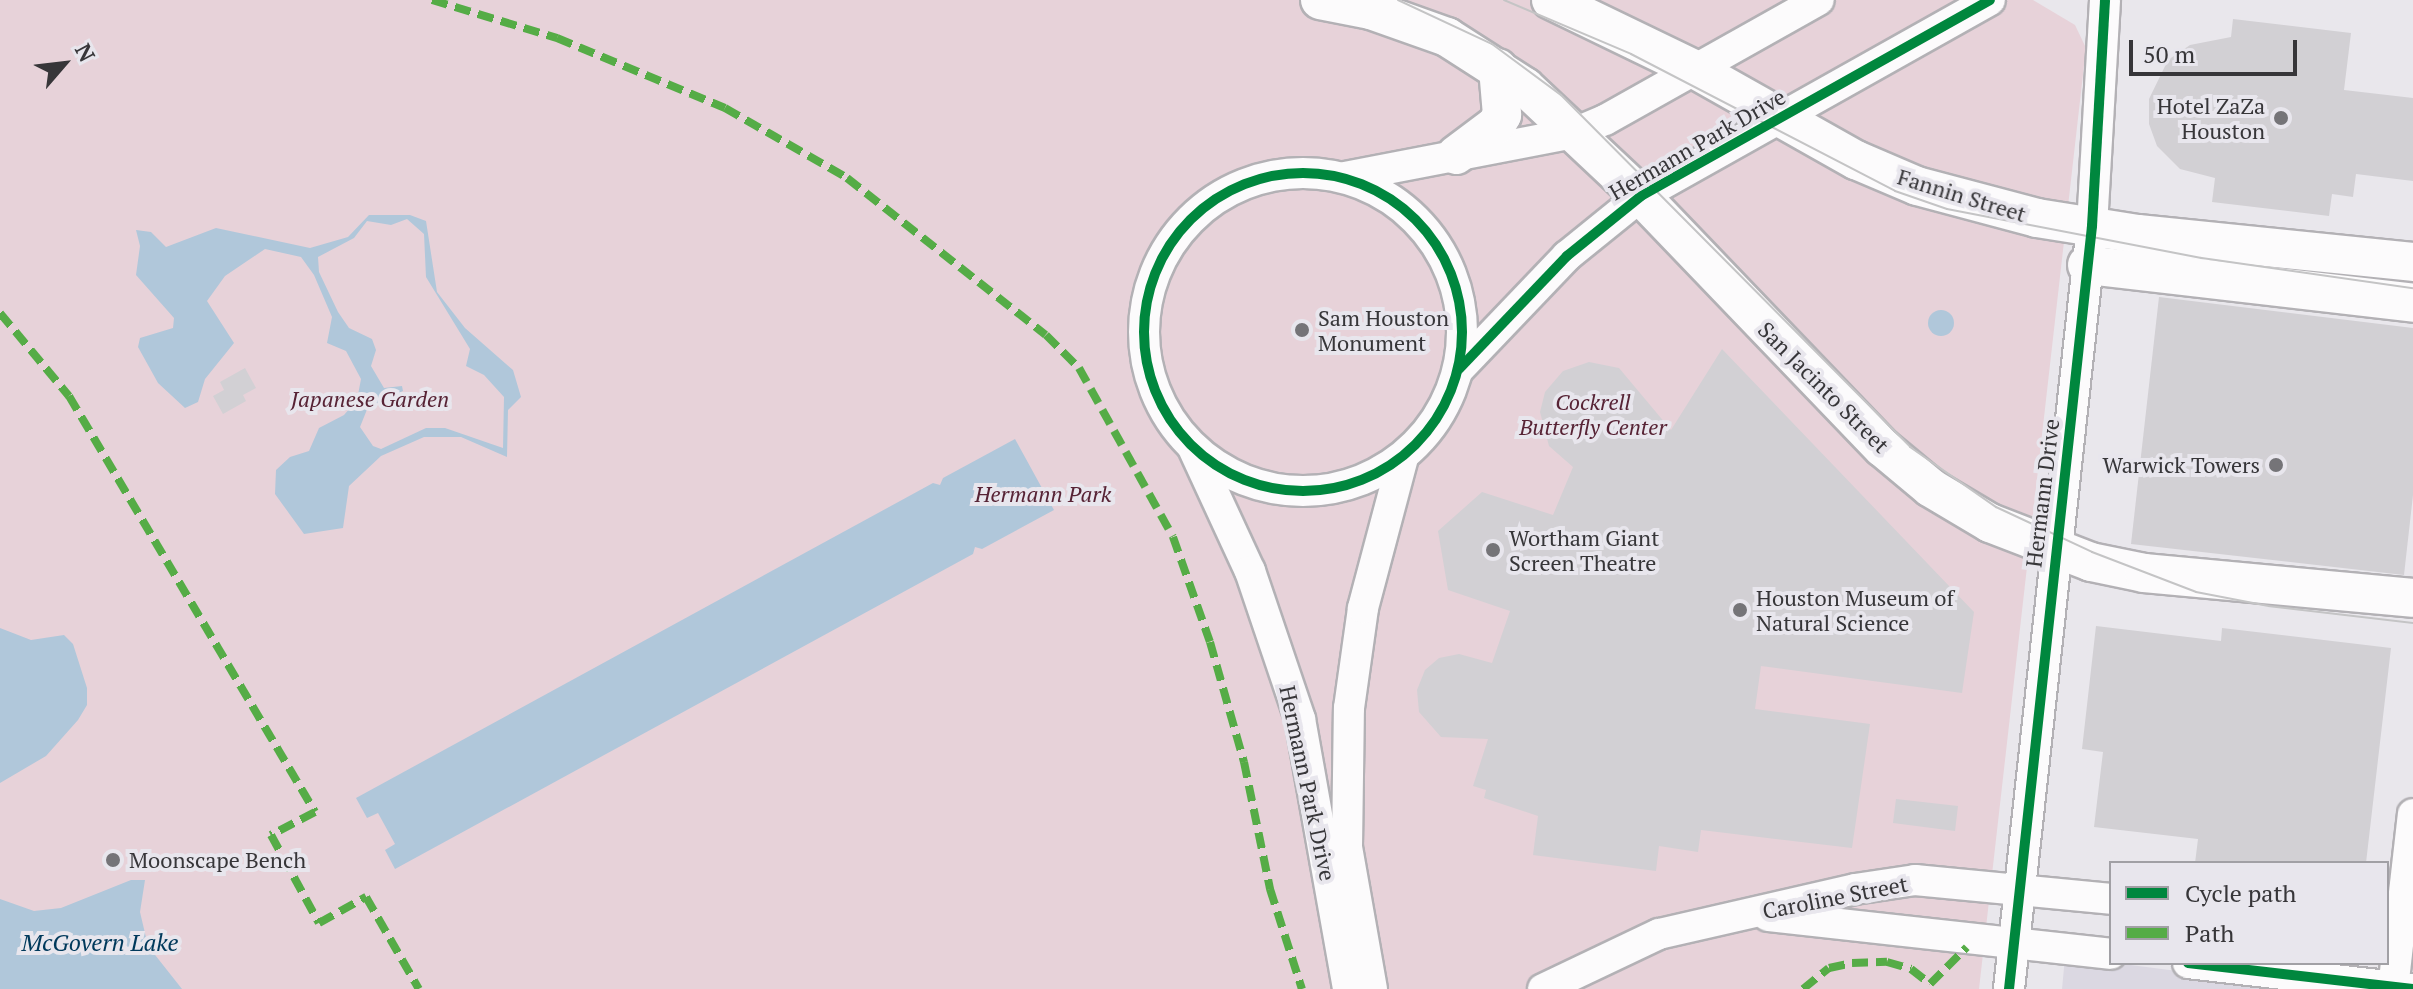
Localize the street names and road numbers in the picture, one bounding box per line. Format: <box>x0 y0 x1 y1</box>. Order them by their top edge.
street label: Hermann Park Drive <box>1604 83 1790 205</box>
street label: Fannin Street <box>1895 163 2029 227</box>
street label: San Jacinto Street <box>1753 316 1895 458</box>
street label: Hermann Drive <box>2020 417 2064 569</box>
street label: Hermann Park Drive <box>1274 683 1342 883</box>
street label: Caroline Street <box>1760 870 1910 924</box>

